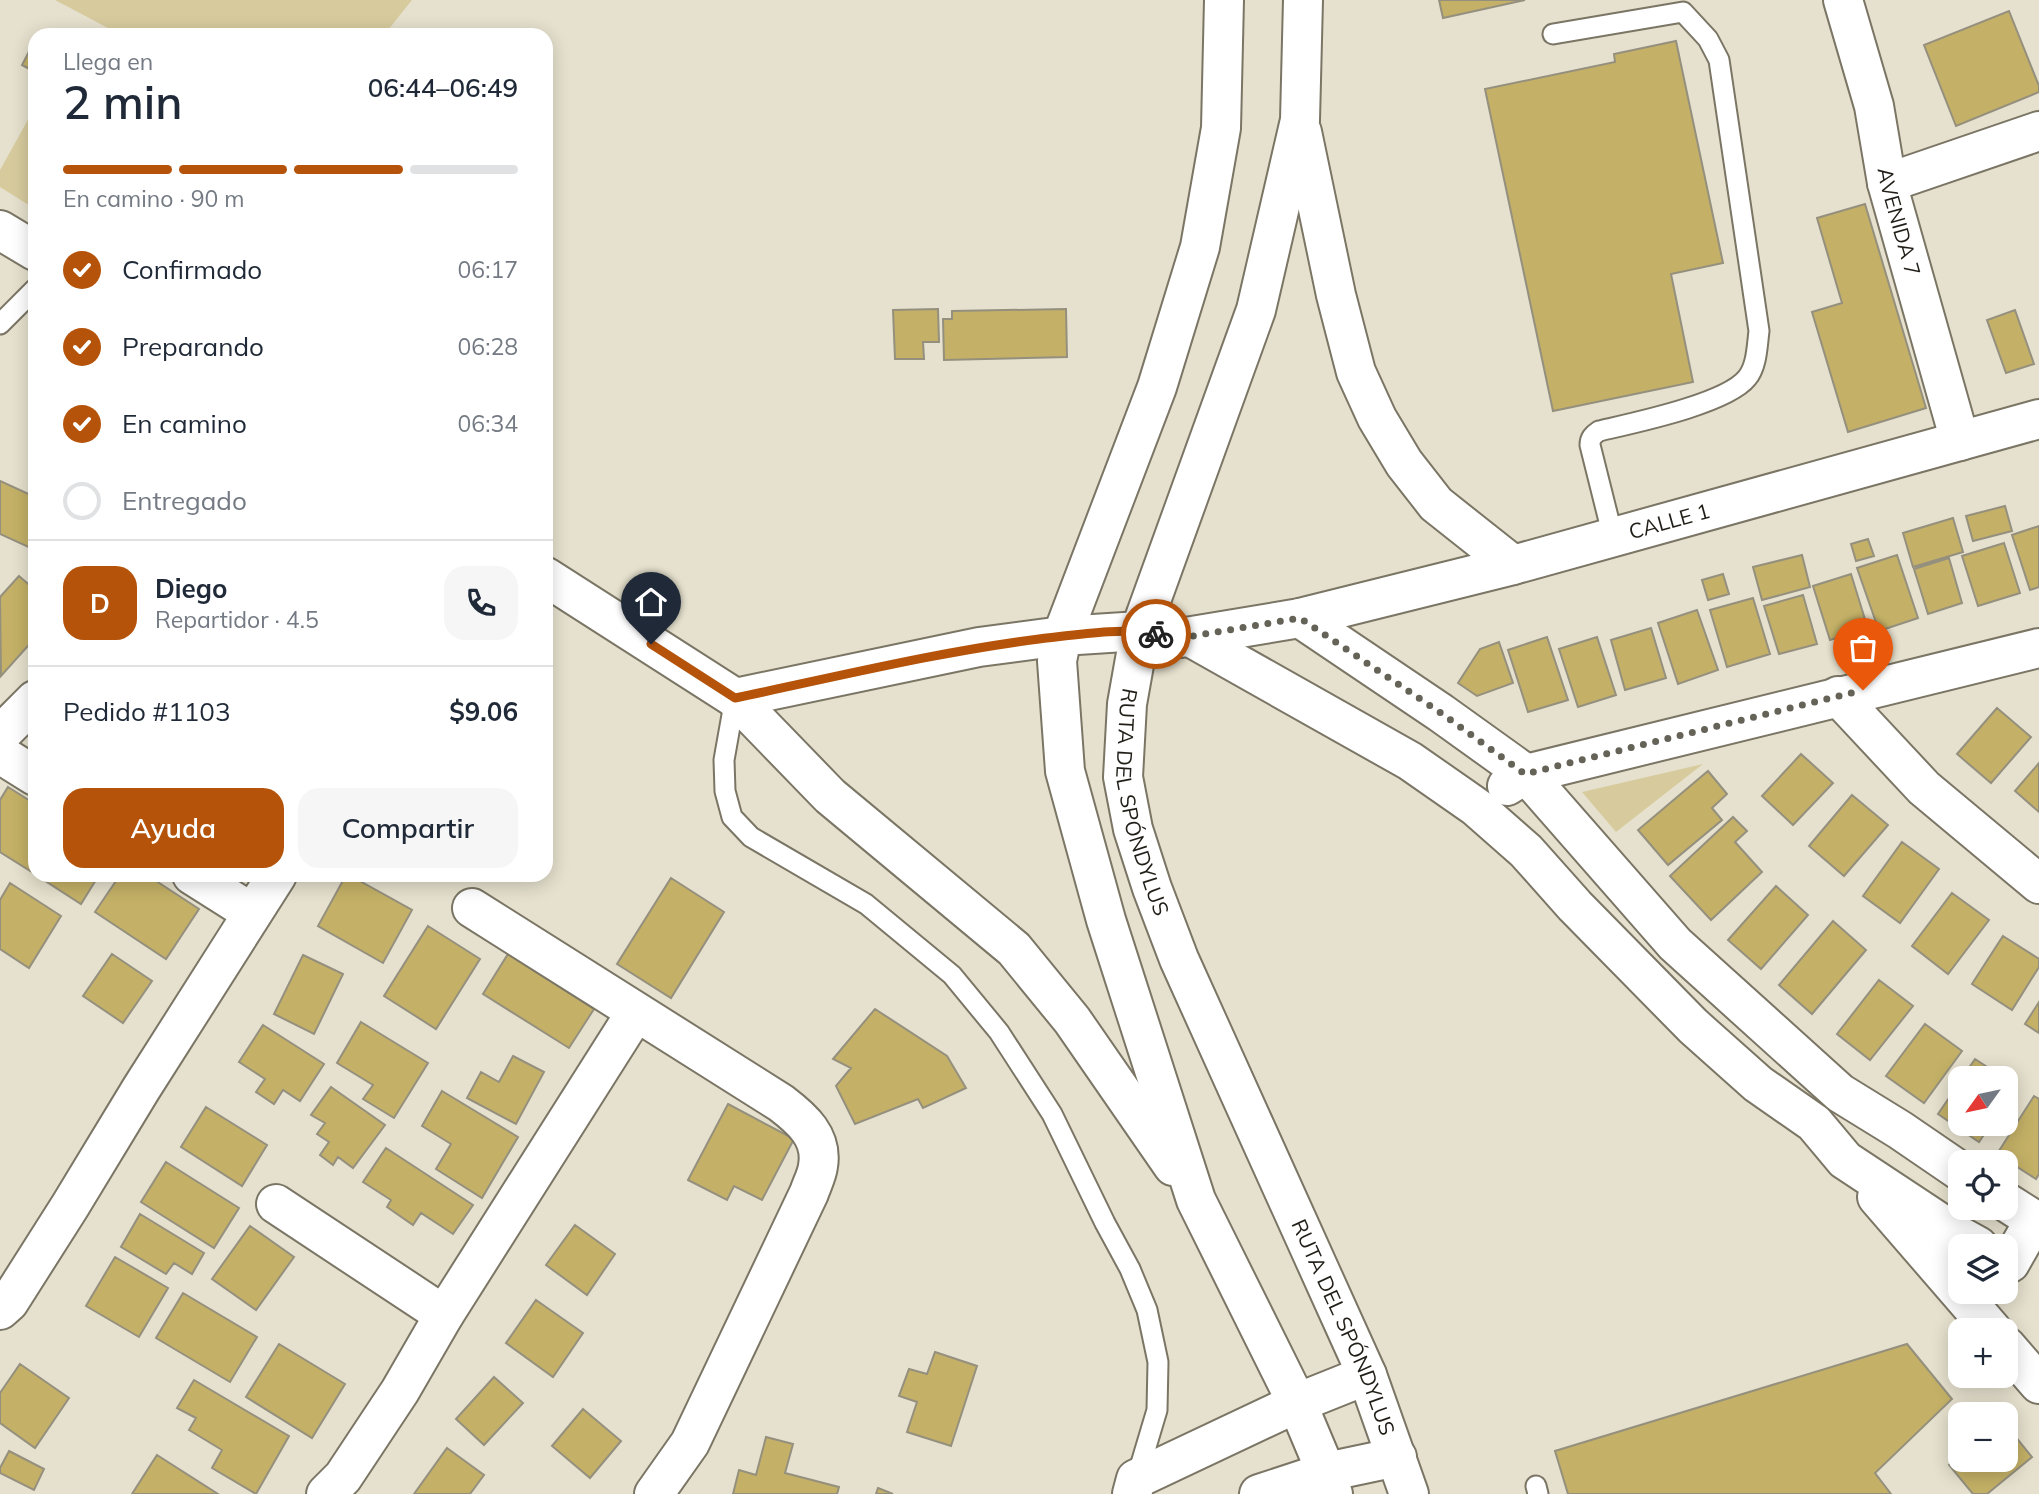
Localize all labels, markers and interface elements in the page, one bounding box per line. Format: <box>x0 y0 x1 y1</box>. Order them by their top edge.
text: Llega en <box>63 47 153 76</box>
text: 06:44–06:49 <box>368 71 518 104</box>
text: 2 min <box>63 73 182 131</box>
street label: AVENIDA 7 <box>1873 166 1927 279</box>
text: En camino · 90 m <box>63 184 245 213</box>
icon: check <box>63 251 101 289</box>
text: Confirmado <box>122 253 262 286</box>
text: 06:17 <box>458 255 518 284</box>
icon: check <box>63 328 101 366</box>
text: Preparando <box>122 330 264 363</box>
text: 06:28 <box>458 332 518 361</box>
icon: check <box>63 405 101 443</box>
text: En camino <box>122 407 247 440</box>
text: 06:34 <box>458 409 518 438</box>
text: Entregado <box>122 484 247 517</box>
street label: CALLE 1 <box>1626 497 1712 544</box>
button: phone <box>444 566 518 640</box>
text: Diego <box>155 572 227 605</box>
pin <box>621 572 681 644</box>
icon: home <box>632 583 670 621</box>
text: D <box>90 587 110 620</box>
courier <box>1121 599 1191 669</box>
text: Repartidor · 4.5 <box>155 605 319 634</box>
icon: bike <box>1137 615 1175 653</box>
pin <box>1833 618 1893 690</box>
icon: bag <box>1844 629 1882 667</box>
street label: RUTA DEL SPÓNDYLUS <box>1111 686 1175 919</box>
text: Pedido #1103 <box>63 695 231 728</box>
text: $9.06 <box>449 695 518 728</box>
button: Ayuda <box>63 788 284 868</box>
button: Compartir <box>298 788 518 868</box>
north arrow <box>1948 1066 2018 1136</box>
map controls <box>1948 1066 2018 1472</box>
button: locate <box>1948 1150 2018 1220</box>
street label: RUTA DEL SPÓNDYLUS <box>1286 1215 1401 1439</box>
button: layers <box>1948 1234 2018 1304</box>
button: + <box>1948 1318 2018 1388</box>
button: − <box>1948 1402 2018 1472</box>

